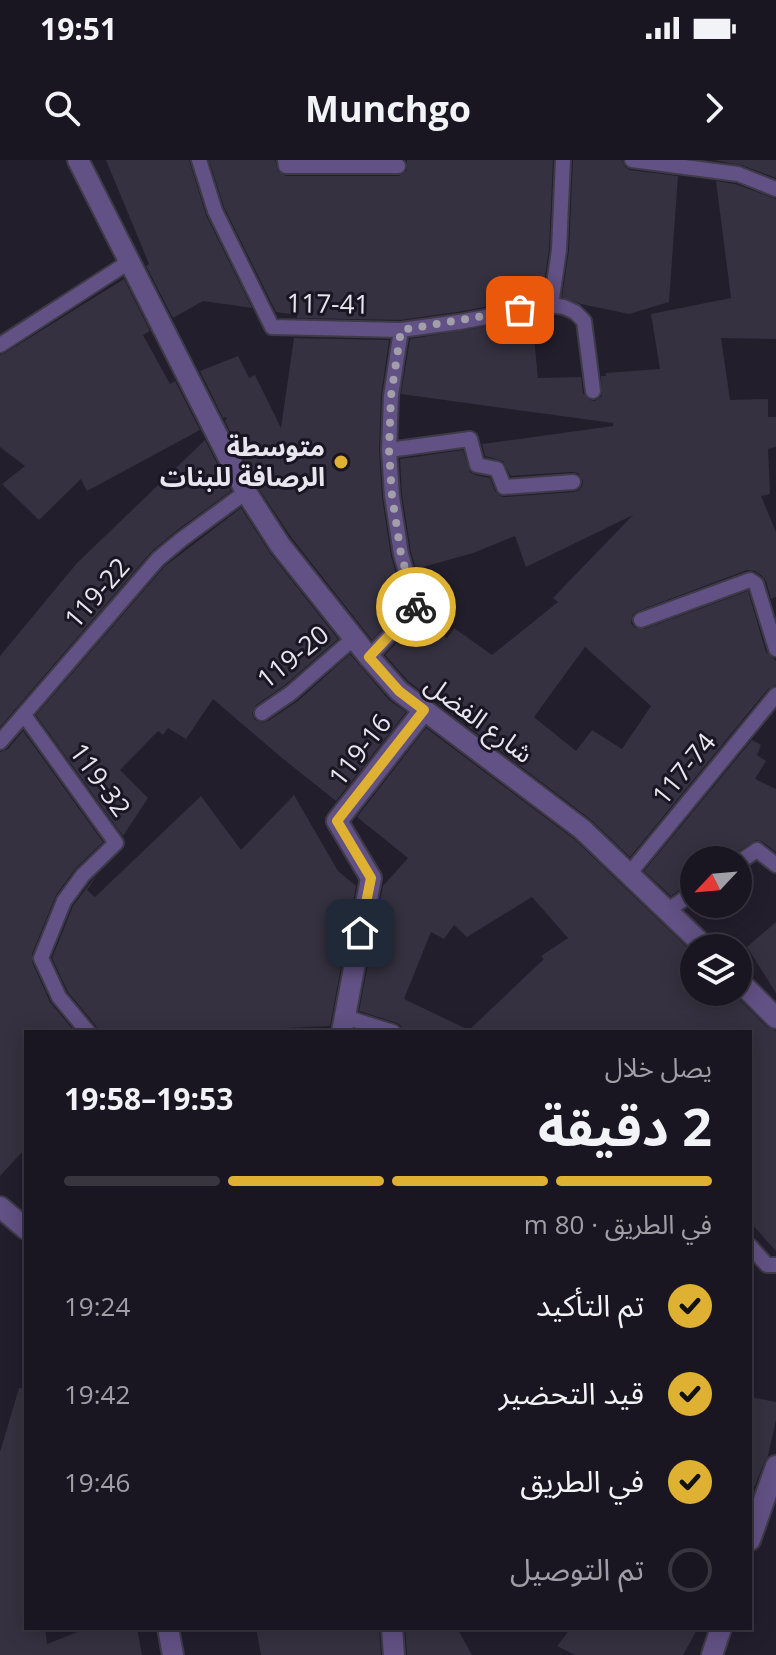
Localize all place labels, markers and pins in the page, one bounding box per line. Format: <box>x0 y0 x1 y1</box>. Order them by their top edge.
pin <box>486 276 554 344</box>
place label: متوسطة الرصافة للبنات <box>160 428 325 494</box>
marker: متوسطة الرصافة للبنات <box>332 453 350 471</box>
pin <box>326 899 394 967</box>

